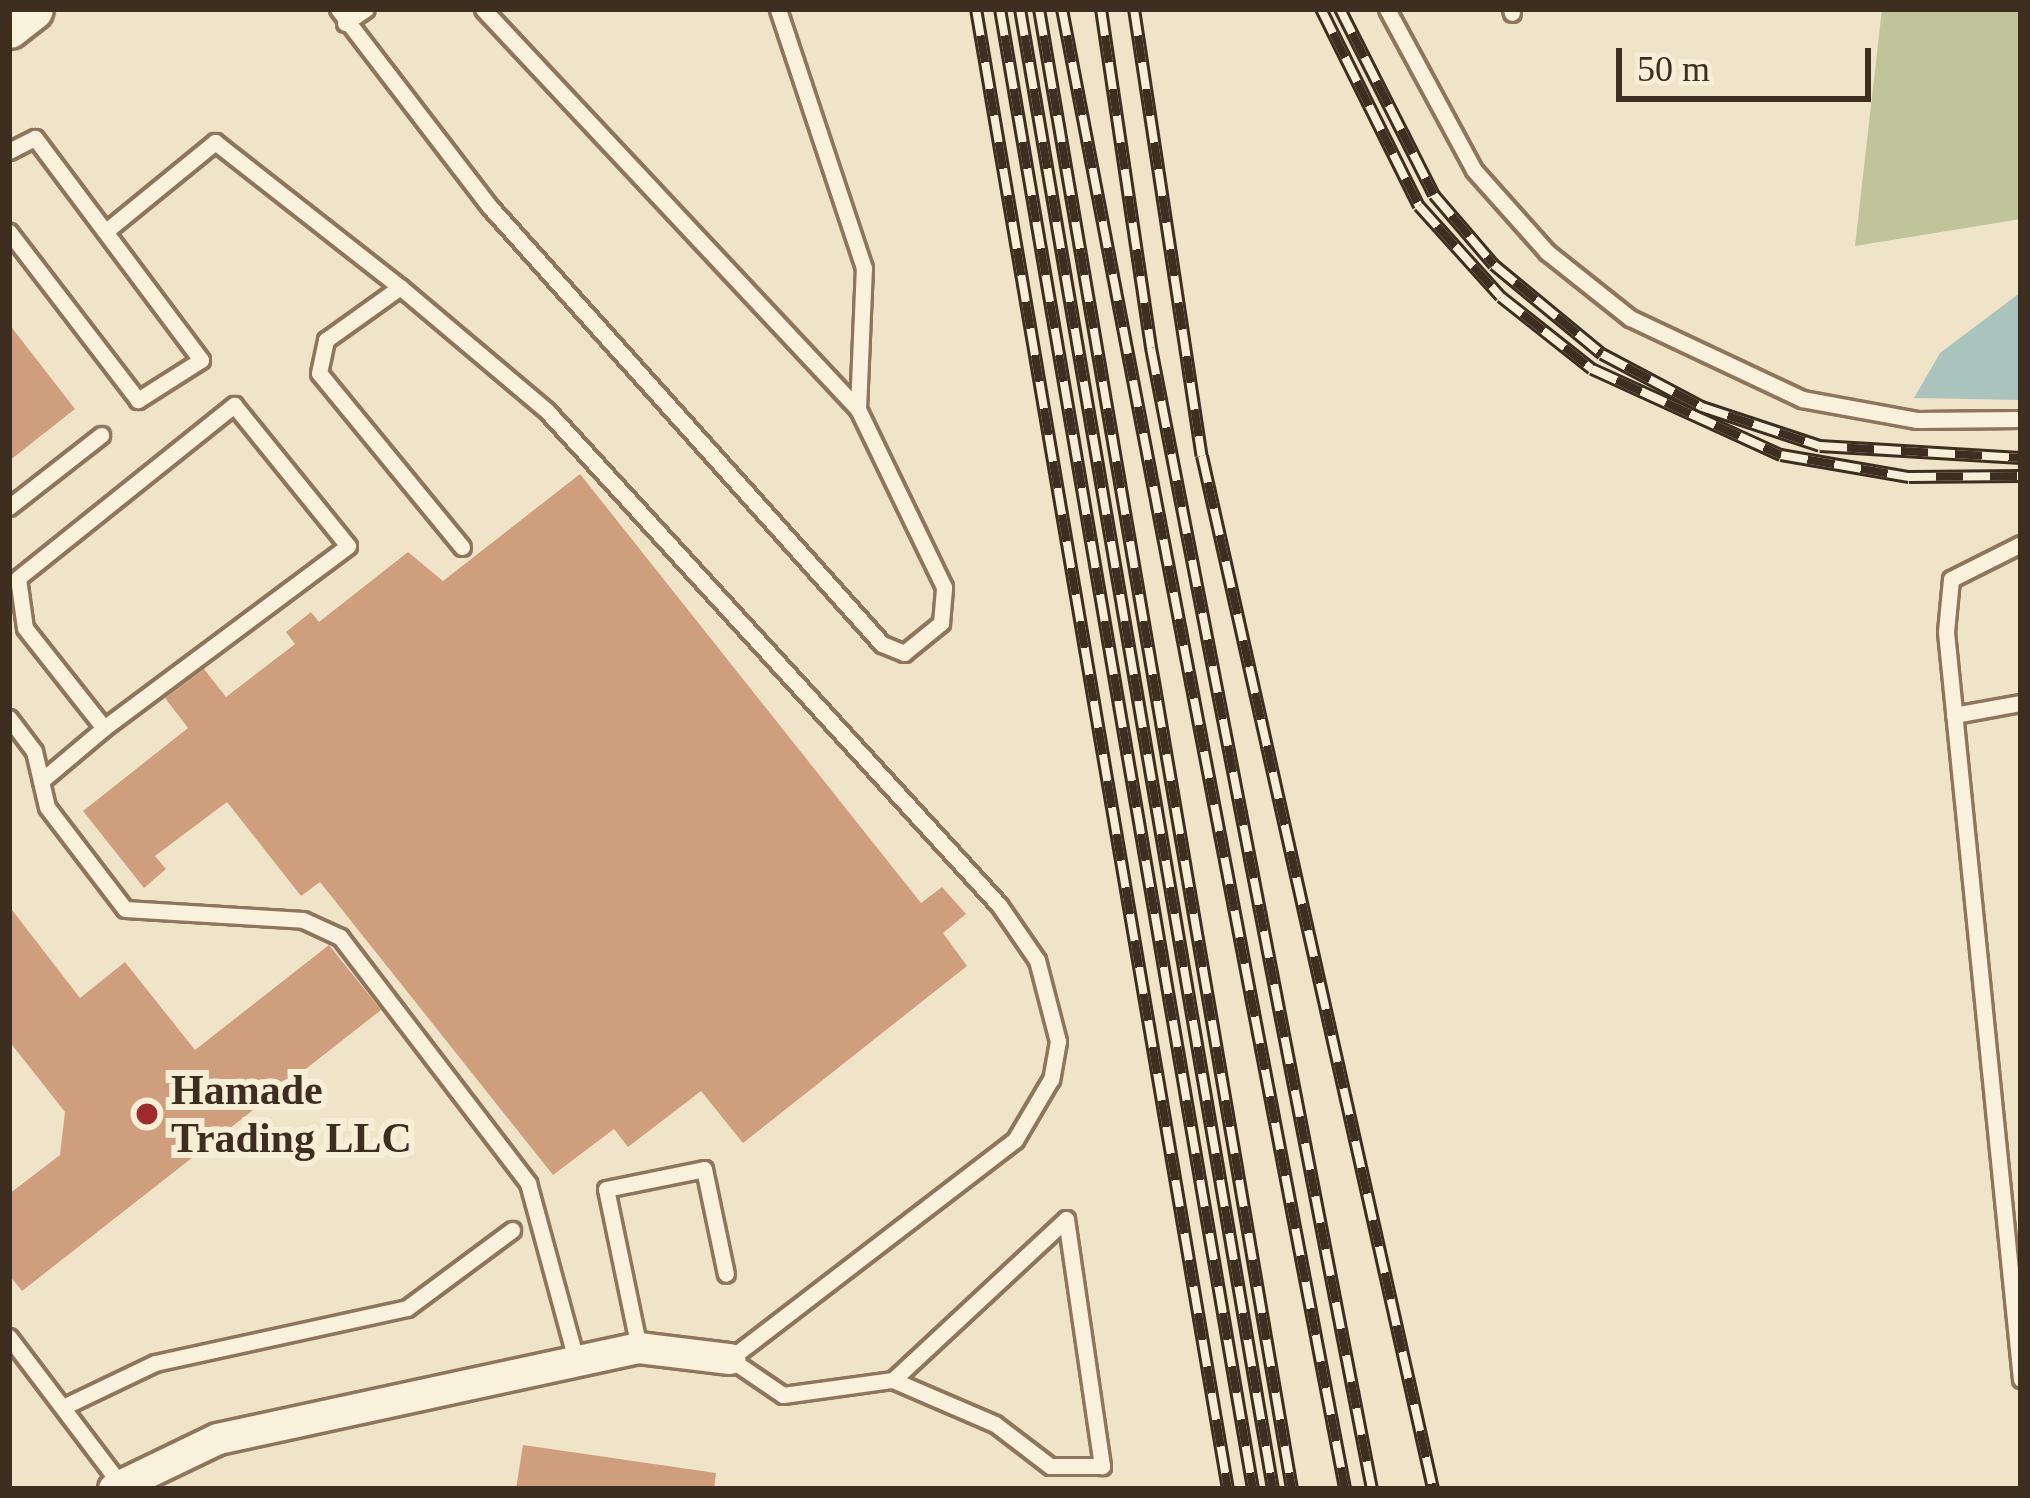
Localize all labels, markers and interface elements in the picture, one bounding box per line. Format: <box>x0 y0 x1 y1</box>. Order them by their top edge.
scale bar <box>1622 24 1877 98</box>
text: 50 m <box>1637 49 1710 89</box>
place label: Hamade Trading LLC <box>171 1065 412 1164</box>
marker: Hamade Trading LLC <box>134 1101 160 1127</box>

